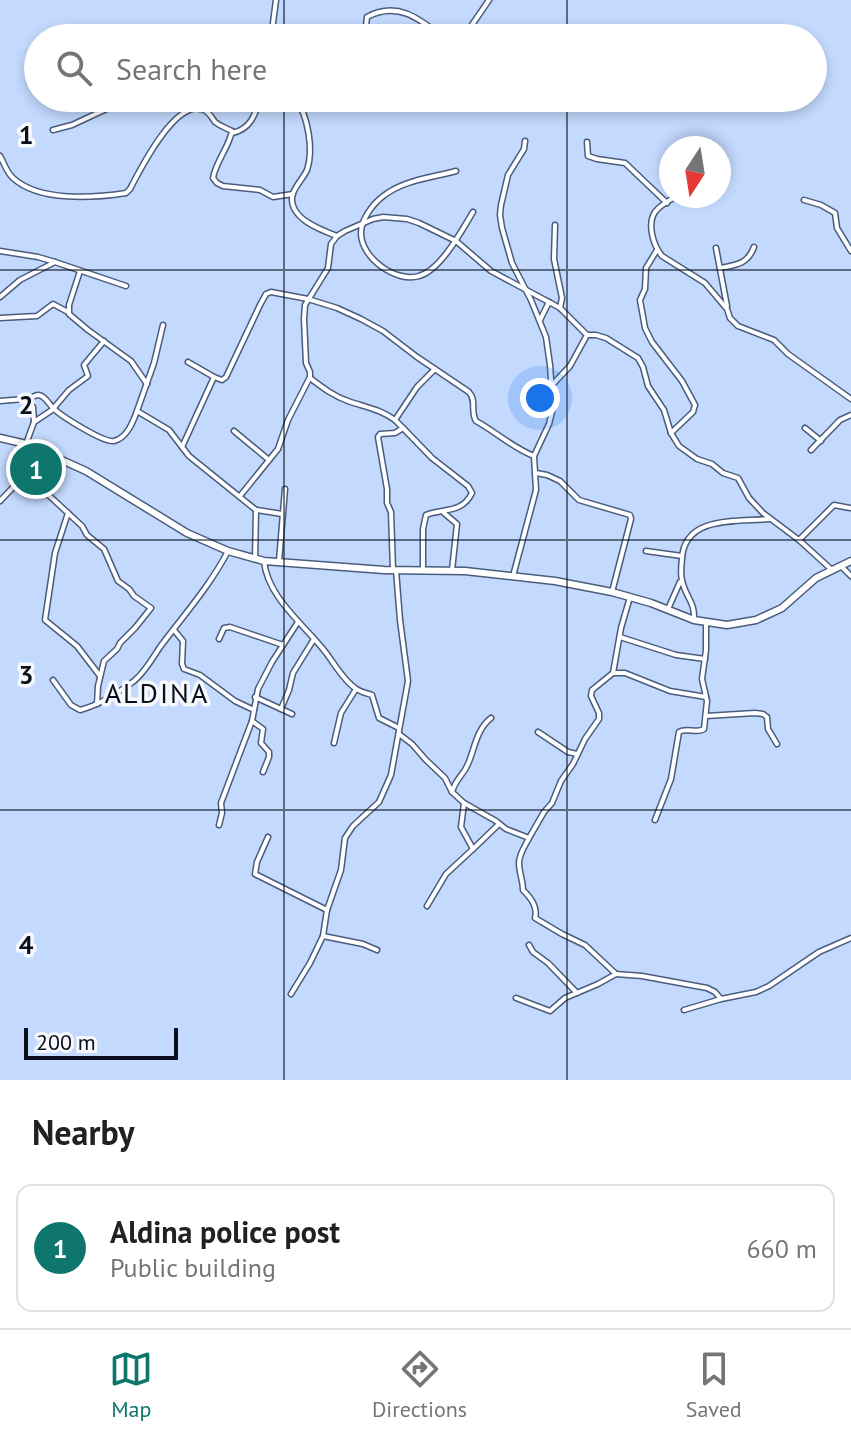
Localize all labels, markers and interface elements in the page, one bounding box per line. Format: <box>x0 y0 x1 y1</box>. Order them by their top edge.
search box <box>24 24 827 112</box>
icon: search <box>52 46 96 90</box>
text: Search here <box>116 49 267 88</box>
text: 1 <box>19 118 33 151</box>
north arrow <box>659 136 731 208</box>
your location <box>520 378 560 418</box>
text: 2 <box>19 388 33 421</box>
pin: 1 <box>10 439 62 499</box>
text: 3 <box>19 658 33 691</box>
district label: ALDINA <box>105 674 209 711</box>
text: 4 <box>19 928 34 961</box>
scale bar <box>24 1024 178 1060</box>
text: 200 m <box>36 1028 96 1056</box>
text: Nearby <box>32 1110 134 1154</box>
text: Aldina police post <box>110 1212 340 1251</box>
text: 1 <box>53 1232 67 1265</box>
text: 660 m <box>746 1232 817 1265</box>
text: Public building <box>110 1251 276 1284</box>
tab: Map <box>109 1347 153 1423</box>
tab: Directions <box>372 1347 467 1423</box>
tab: Saved <box>686 1347 742 1423</box>

